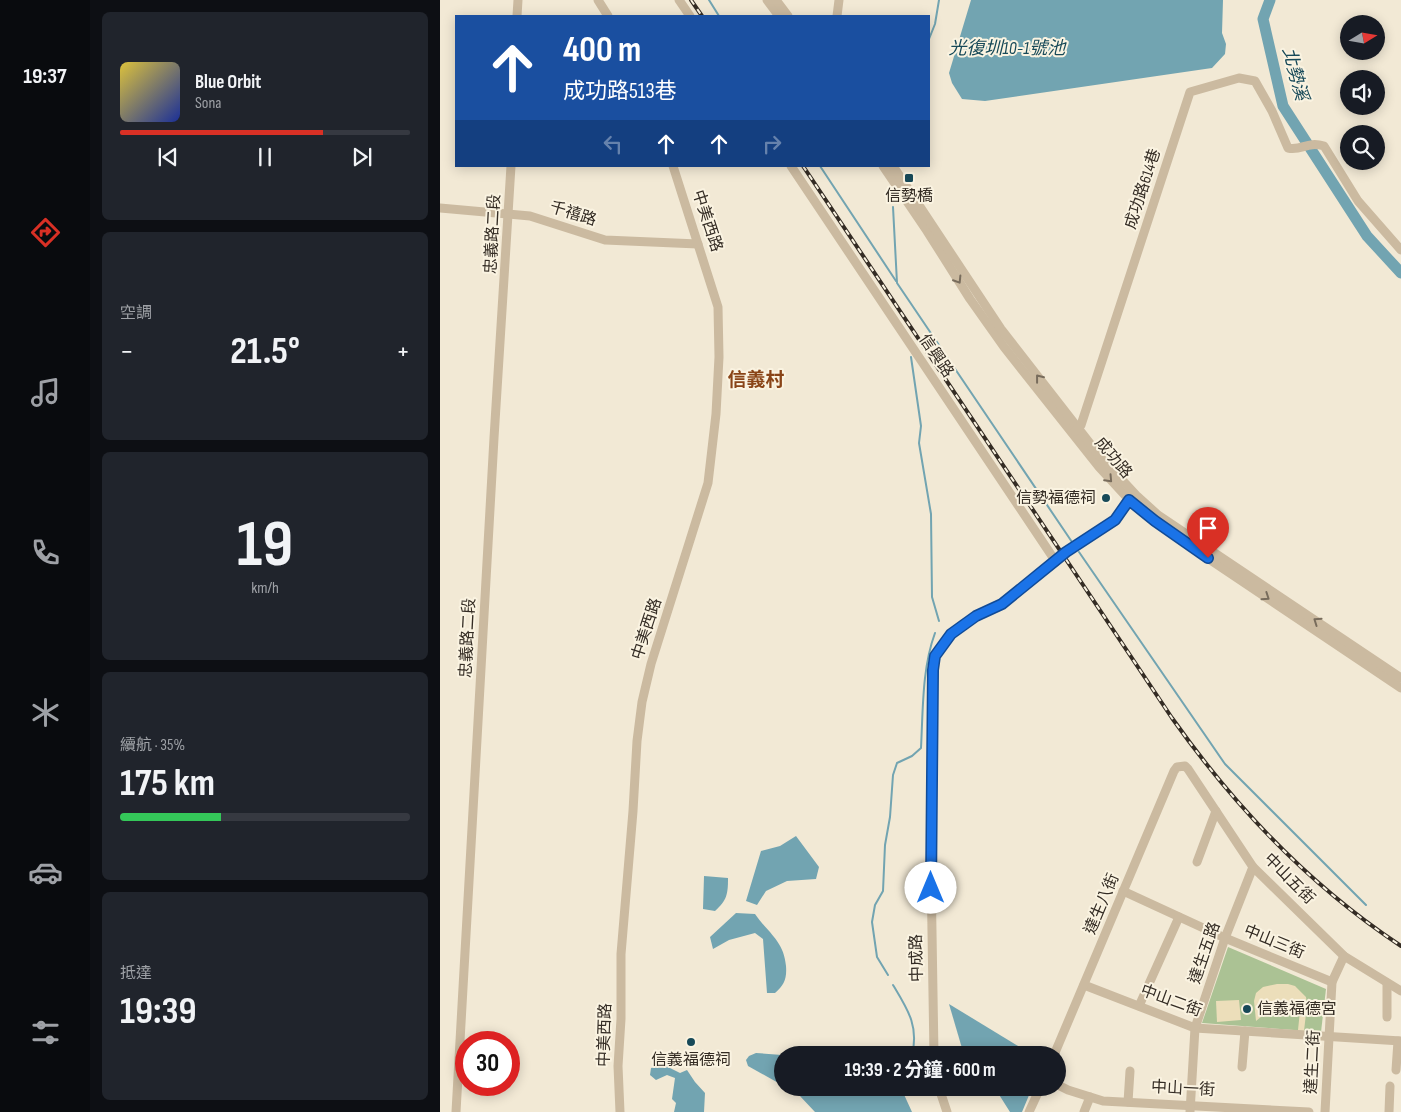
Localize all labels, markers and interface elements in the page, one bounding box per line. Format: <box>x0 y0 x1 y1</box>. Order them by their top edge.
north arrow <box>1340 15 1385 60</box>
map controls <box>1340 15 1385 170</box>
text: 400 m <box>563 29 641 72</box>
icon: ahead <box>480 35 545 100</box>
water label: 光復圳10-1號池 <box>949 38 1067 59</box>
water label: 北勢溪 <box>1278 45 1313 106</box>
text: 19:37 <box>23 63 67 90</box>
button: sound <box>1340 70 1385 115</box>
text: Blue Orbit <box>195 71 261 94</box>
text: 成功路513巷 <box>563 78 677 105</box>
text: Sona <box>195 94 222 113</box>
button: search <box>1340 125 1385 170</box>
icon: left <box>599 130 627 158</box>
icon: ahead <box>652 130 680 158</box>
icon: ahead <box>705 130 733 158</box>
icon: right <box>758 130 786 158</box>
icon: previous <box>154 143 182 171</box>
icon: pause <box>251 143 279 171</box>
icon: next <box>348 143 376 171</box>
street label: 成功路614巷 <box>1121 146 1165 232</box>
marker: 信勢橋 <box>903 172 915 184</box>
place label: 信勢橋 <box>885 187 933 206</box>
street label: 中美西路 <box>688 188 726 254</box>
street label: 忠義路二段 <box>481 194 505 274</box>
street label: 千禧路 <box>547 198 599 230</box>
icon: directions <box>28 215 63 250</box>
one-way arrow <box>952 274 961 283</box>
text: 空調 <box>120 304 152 323</box>
text: 21.5° <box>230 329 300 374</box>
street label: 信興路 <box>915 331 957 381</box>
text: − <box>120 335 134 368</box>
text: + <box>396 335 410 368</box>
district label: 信義村 <box>727 369 785 392</box>
icon: music <box>28 375 63 410</box>
one-way arrow <box>1037 375 1045 384</box>
street label: 成功路 <box>1090 434 1136 482</box>
one-way arrow <box>1103 473 1112 482</box>
place label: 信勢福德祠 <box>1016 489 1096 508</box>
marker: 信勢福德祠 <box>1100 492 1112 504</box>
text: 19 <box>237 507 293 585</box>
pin <box>1187 507 1229 558</box>
icon: arrive <box>1194 514 1222 542</box>
icon: phone <box>28 535 63 570</box>
text: km/h <box>251 579 279 598</box>
one-way arrow <box>1261 591 1270 600</box>
street label: 中美西路 <box>628 596 666 662</box>
street label: 忠義路二段 <box>456 598 480 678</box>
one-way arrow <box>1313 618 1323 627</box>
icon: climate <box>28 695 63 730</box>
text: 續航 · 35% <box>120 736 185 755</box>
text: 175 km <box>120 761 215 806</box>
street label: 中山五街 <box>1260 850 1318 908</box>
icon: car <box>28 855 63 890</box>
position arrow <box>904 861 956 913</box>
street label: 達生八街 <box>1081 871 1123 937</box>
street label: 達生五路 <box>1186 920 1224 986</box>
street label: 中山三街 <box>1241 921 1307 963</box>
street label: 中成路 <box>907 934 927 982</box>
text: 抵達 <box>120 964 152 983</box>
street label: 中山二街 <box>1138 981 1204 1021</box>
text: 19:39 <box>120 989 196 1034</box>
place label: 信義福德宮 <box>1257 1000 1337 1019</box>
street label: 中美西路 <box>594 1003 616 1067</box>
marker: 信義福德宮 <box>1241 1003 1253 1015</box>
icon: filters <box>28 1015 63 1050</box>
street label: 達生二街 <box>1302 1030 1324 1094</box>
speed limit sign: 30 <box>455 1031 520 1096</box>
marker: 信義福德祠 <box>685 1036 697 1048</box>
place label: 信義福德祠 <box>651 1051 731 1070</box>
text: 19:39 · 2 分鐘 · 600 m <box>844 1059 996 1082</box>
street label: 中山一街 <box>1151 1078 1215 1100</box>

